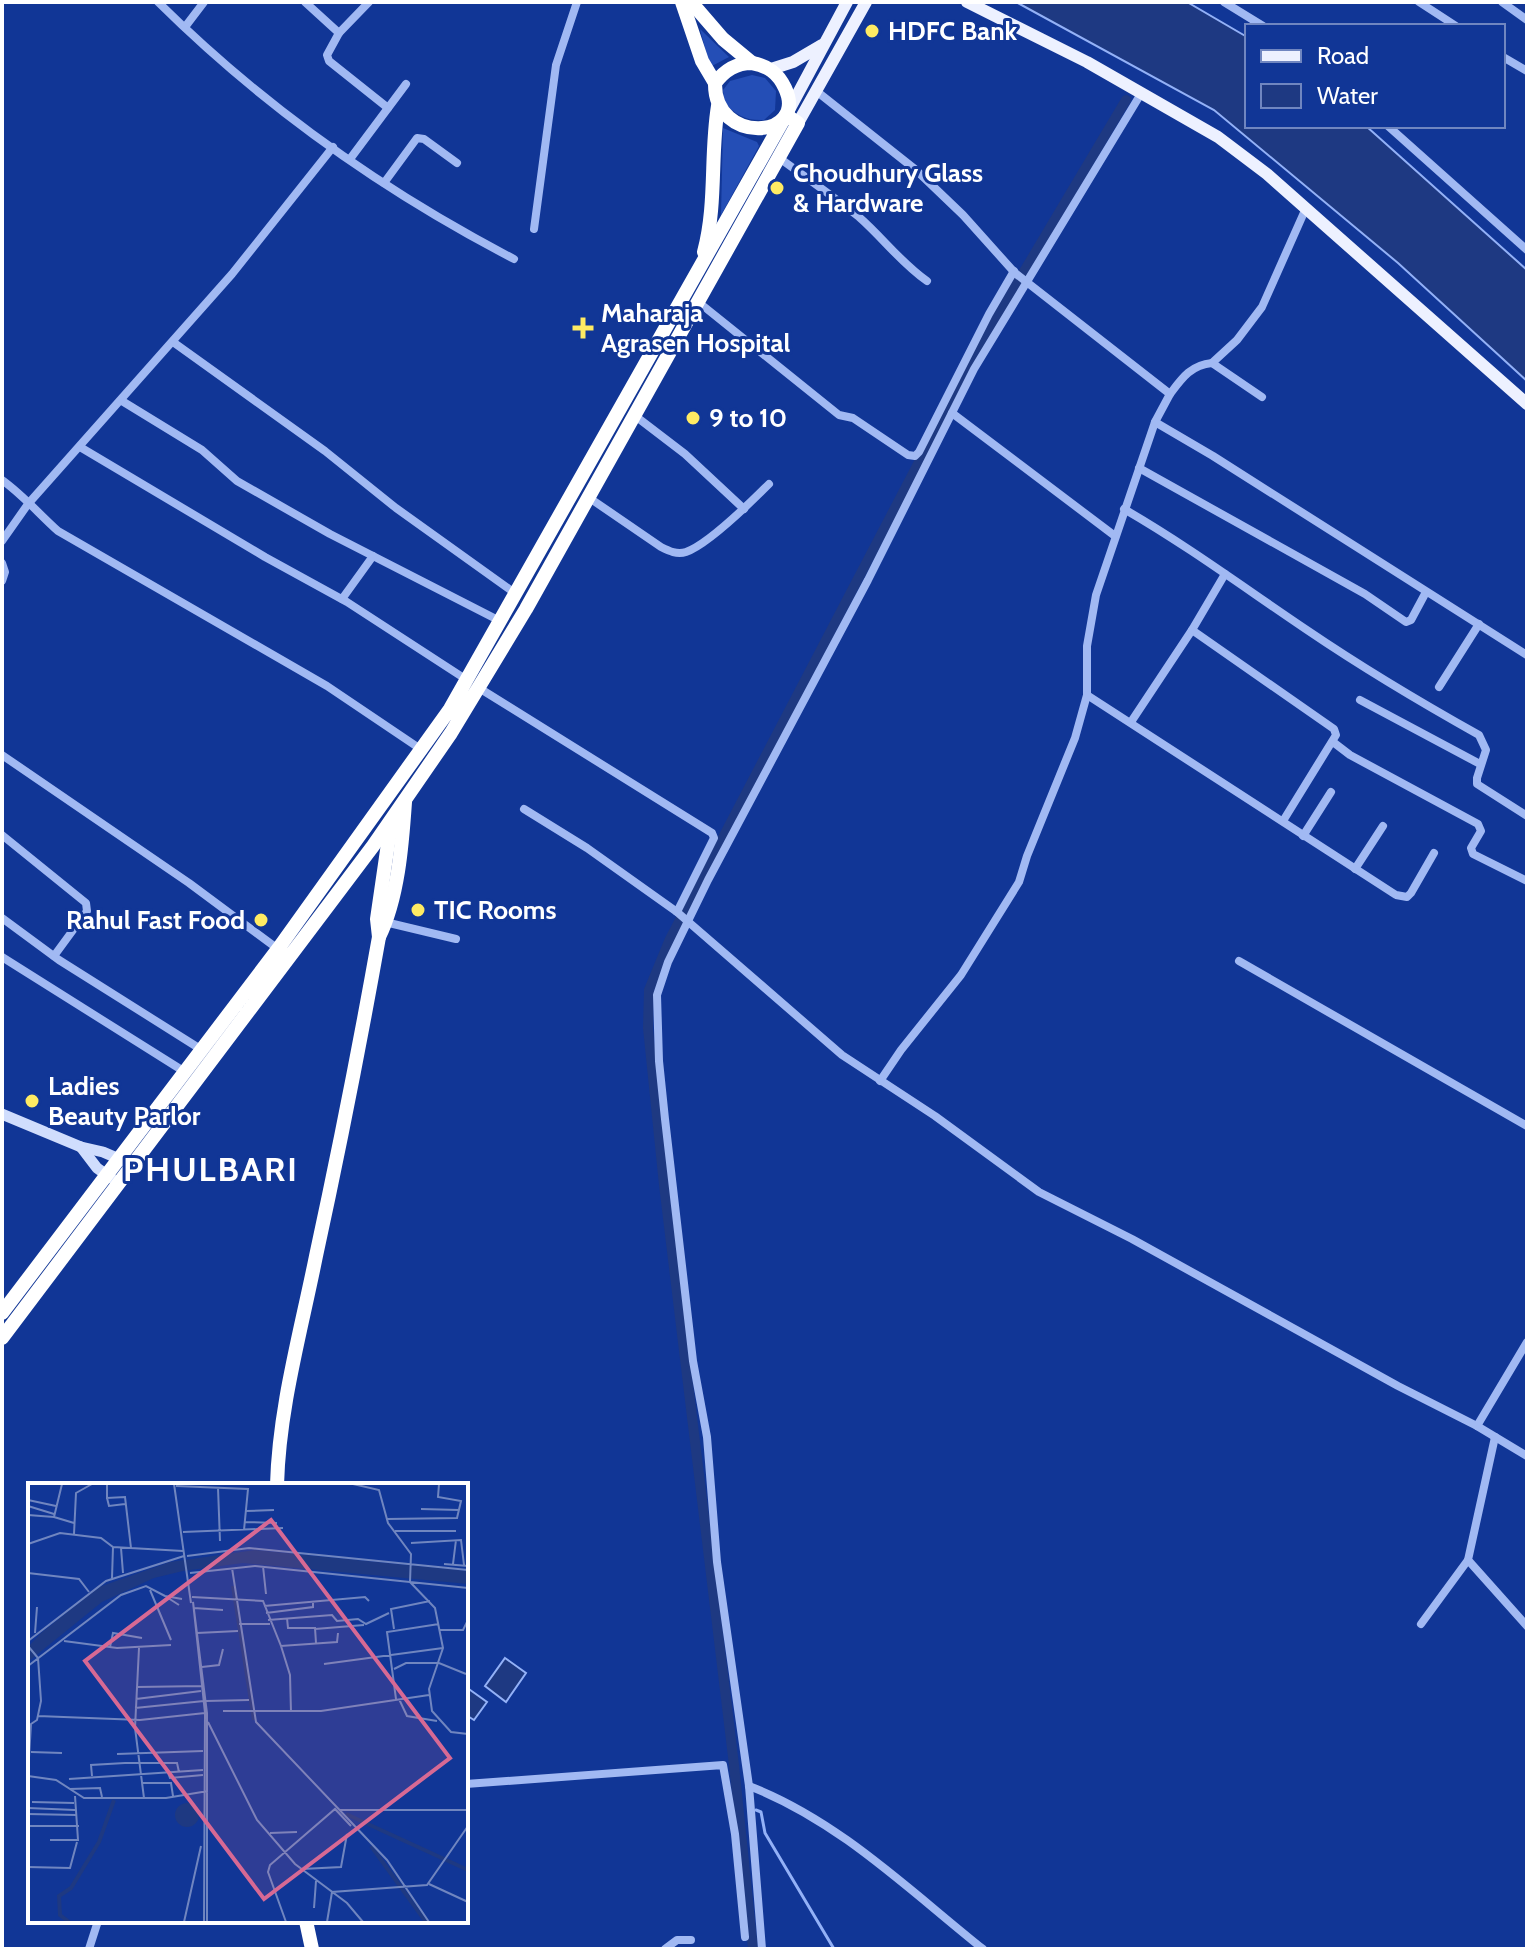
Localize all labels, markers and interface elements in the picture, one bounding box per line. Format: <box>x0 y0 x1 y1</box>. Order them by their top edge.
place label: HDFC Bank <box>888 15 1017 47</box>
marker: HDFC Bank <box>863 22 881 40</box>
legend <box>1245 24 1505 128</box>
text: Road <box>1317 41 1369 70</box>
text: Water <box>1317 81 1378 110</box>
place label: Choudhury Glass & Hardware <box>793 157 983 219</box>
marker: Choudhury Glass & Hardware <box>768 179 786 197</box>
place label: Maharaja Agrasen Hospital <box>601 297 790 359</box>
marker: Maharaja Agrasen Hospital <box>572 317 594 339</box>
place label: 9 to 10 <box>709 402 787 434</box>
marker: 9 to 10 <box>684 409 702 427</box>
place label: TIC Rooms <box>434 894 556 926</box>
marker: TIC Rooms <box>409 901 427 919</box>
place label: Rahul Fast Food <box>66 904 245 936</box>
marker: Rahul Fast Food <box>252 911 270 929</box>
place label: Ladies Beauty Parlor <box>48 1070 201 1132</box>
marker: Ladies Beauty Parlor <box>23 1092 41 1110</box>
district label: PHULBARI <box>123 1148 299 1190</box>
inset map <box>28 1483 468 1923</box>

